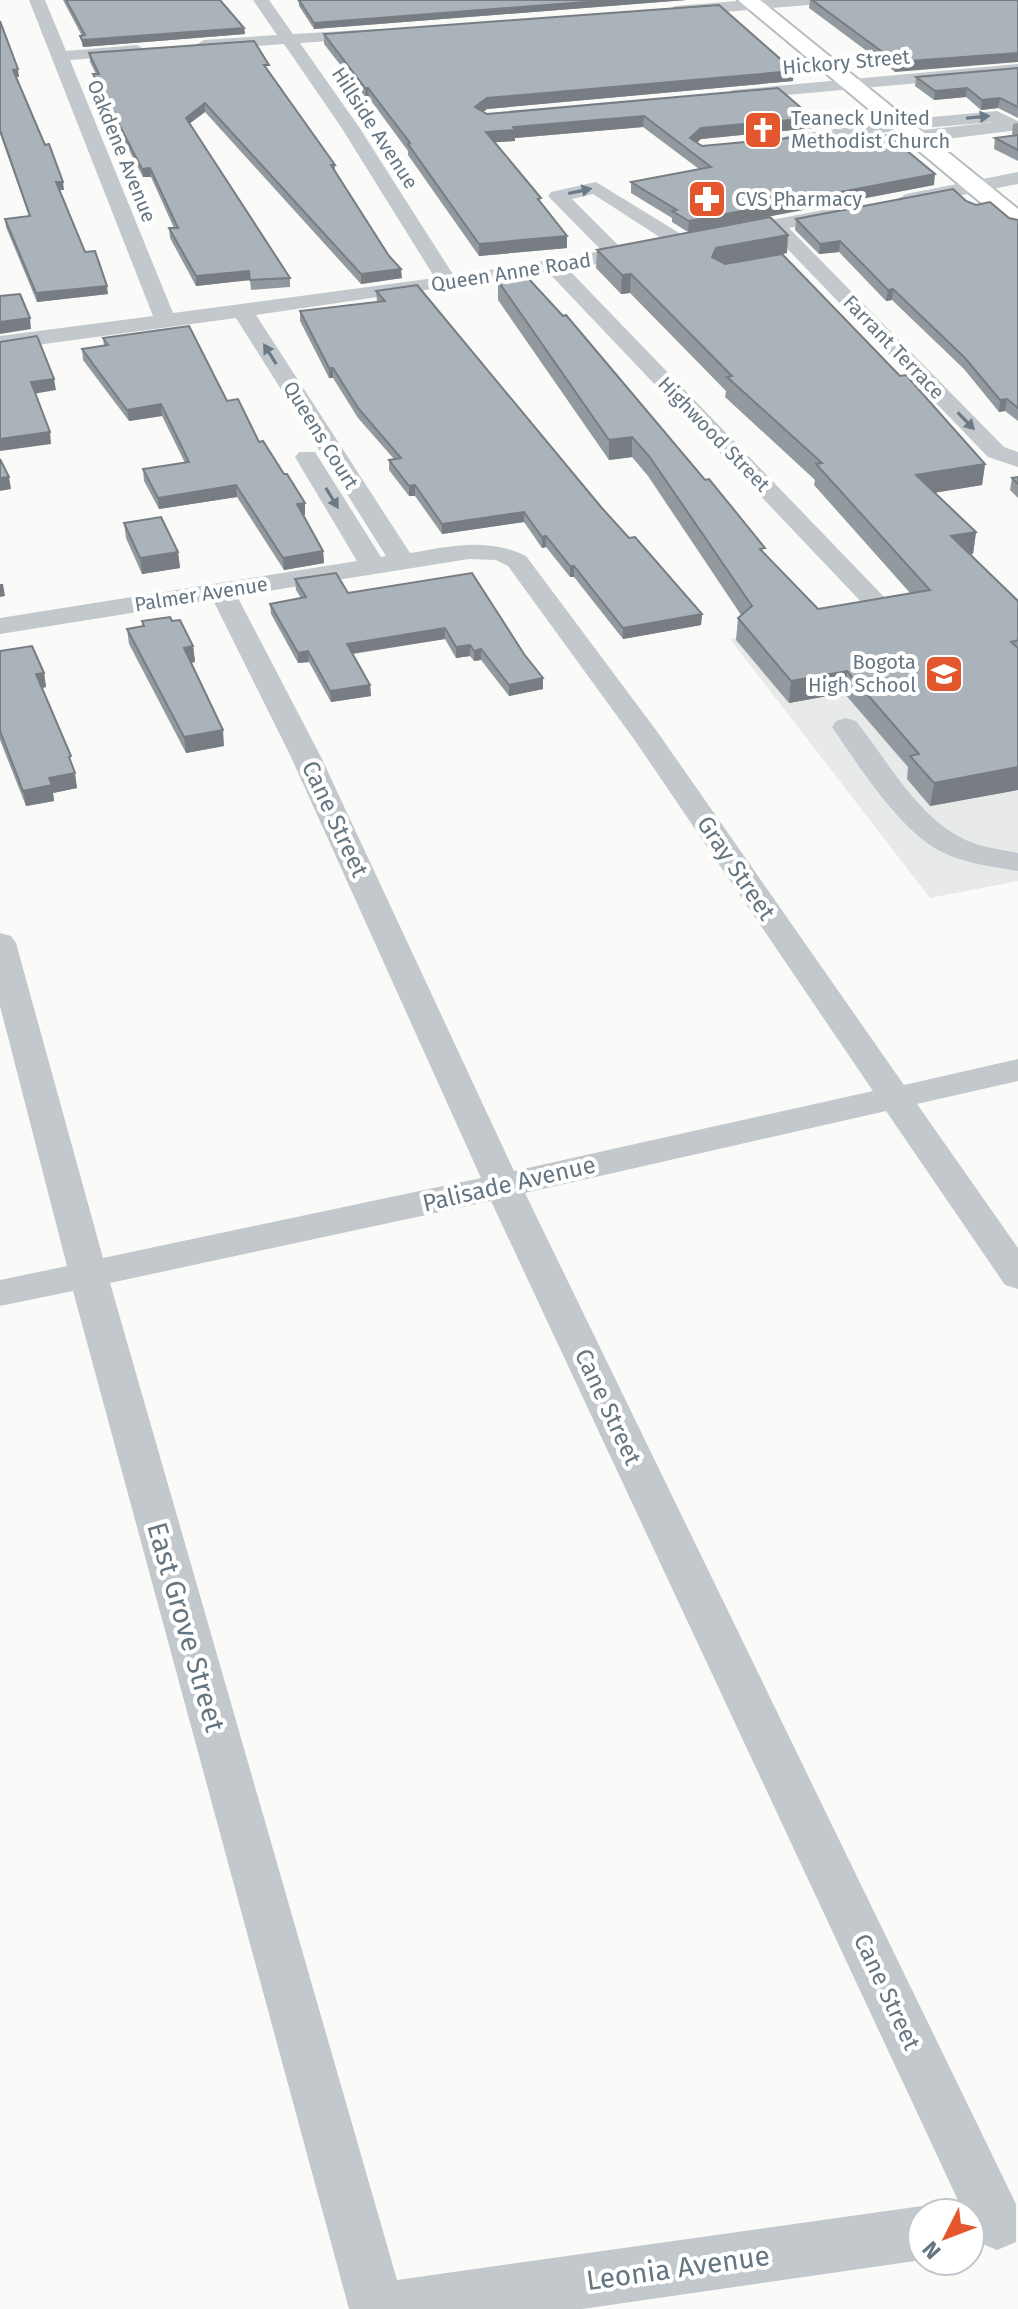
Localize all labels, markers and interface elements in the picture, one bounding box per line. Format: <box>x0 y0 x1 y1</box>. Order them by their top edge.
street label: Hickory Street <box>781 44 911 80</box>
street label: Hillside Avenue <box>327 63 423 193</box>
street label: Oakdene Avenue <box>82 76 162 226</box>
place label: Teaneck United Methodist Church <box>791 106 950 153</box>
church icon: Teaneck United Methodist Church <box>742 109 784 151</box>
one-way arrow <box>966 111 991 124</box>
pharmacy icon: CVS Pharmacy <box>686 178 728 220</box>
one-way arrow <box>568 184 593 197</box>
place label: CVS Pharmacy <box>735 187 862 211</box>
street label: Queen Anne Road <box>429 248 593 296</box>
street label: Farrant Terrace <box>838 290 950 404</box>
one-way arrow <box>262 343 277 364</box>
street label: Highwood Street <box>653 372 775 497</box>
street label: Queens Court <box>278 377 364 494</box>
one-way arrow <box>956 411 975 430</box>
one-way arrow <box>324 487 338 509</box>
street label: Palmer Avenue <box>133 572 269 616</box>
place label: Bogota High School <box>808 650 916 697</box>
school or university icon: Bogota High School <box>923 653 965 695</box>
street label: Cane Street <box>296 756 374 882</box>
street label: Gray Street <box>691 811 781 926</box>
street label: Palisade Avenue <box>420 1150 598 1218</box>
street label: Cane Street <box>569 1344 647 1470</box>
street label: East Grove Street <box>140 1518 232 1736</box>
street label: Cane Street <box>848 1929 926 2055</box>
north arrow <box>906 2197 986 2277</box>
text: N <box>917 2236 946 2265</box>
street label: Leonia Avenue <box>584 2239 772 2297</box>

